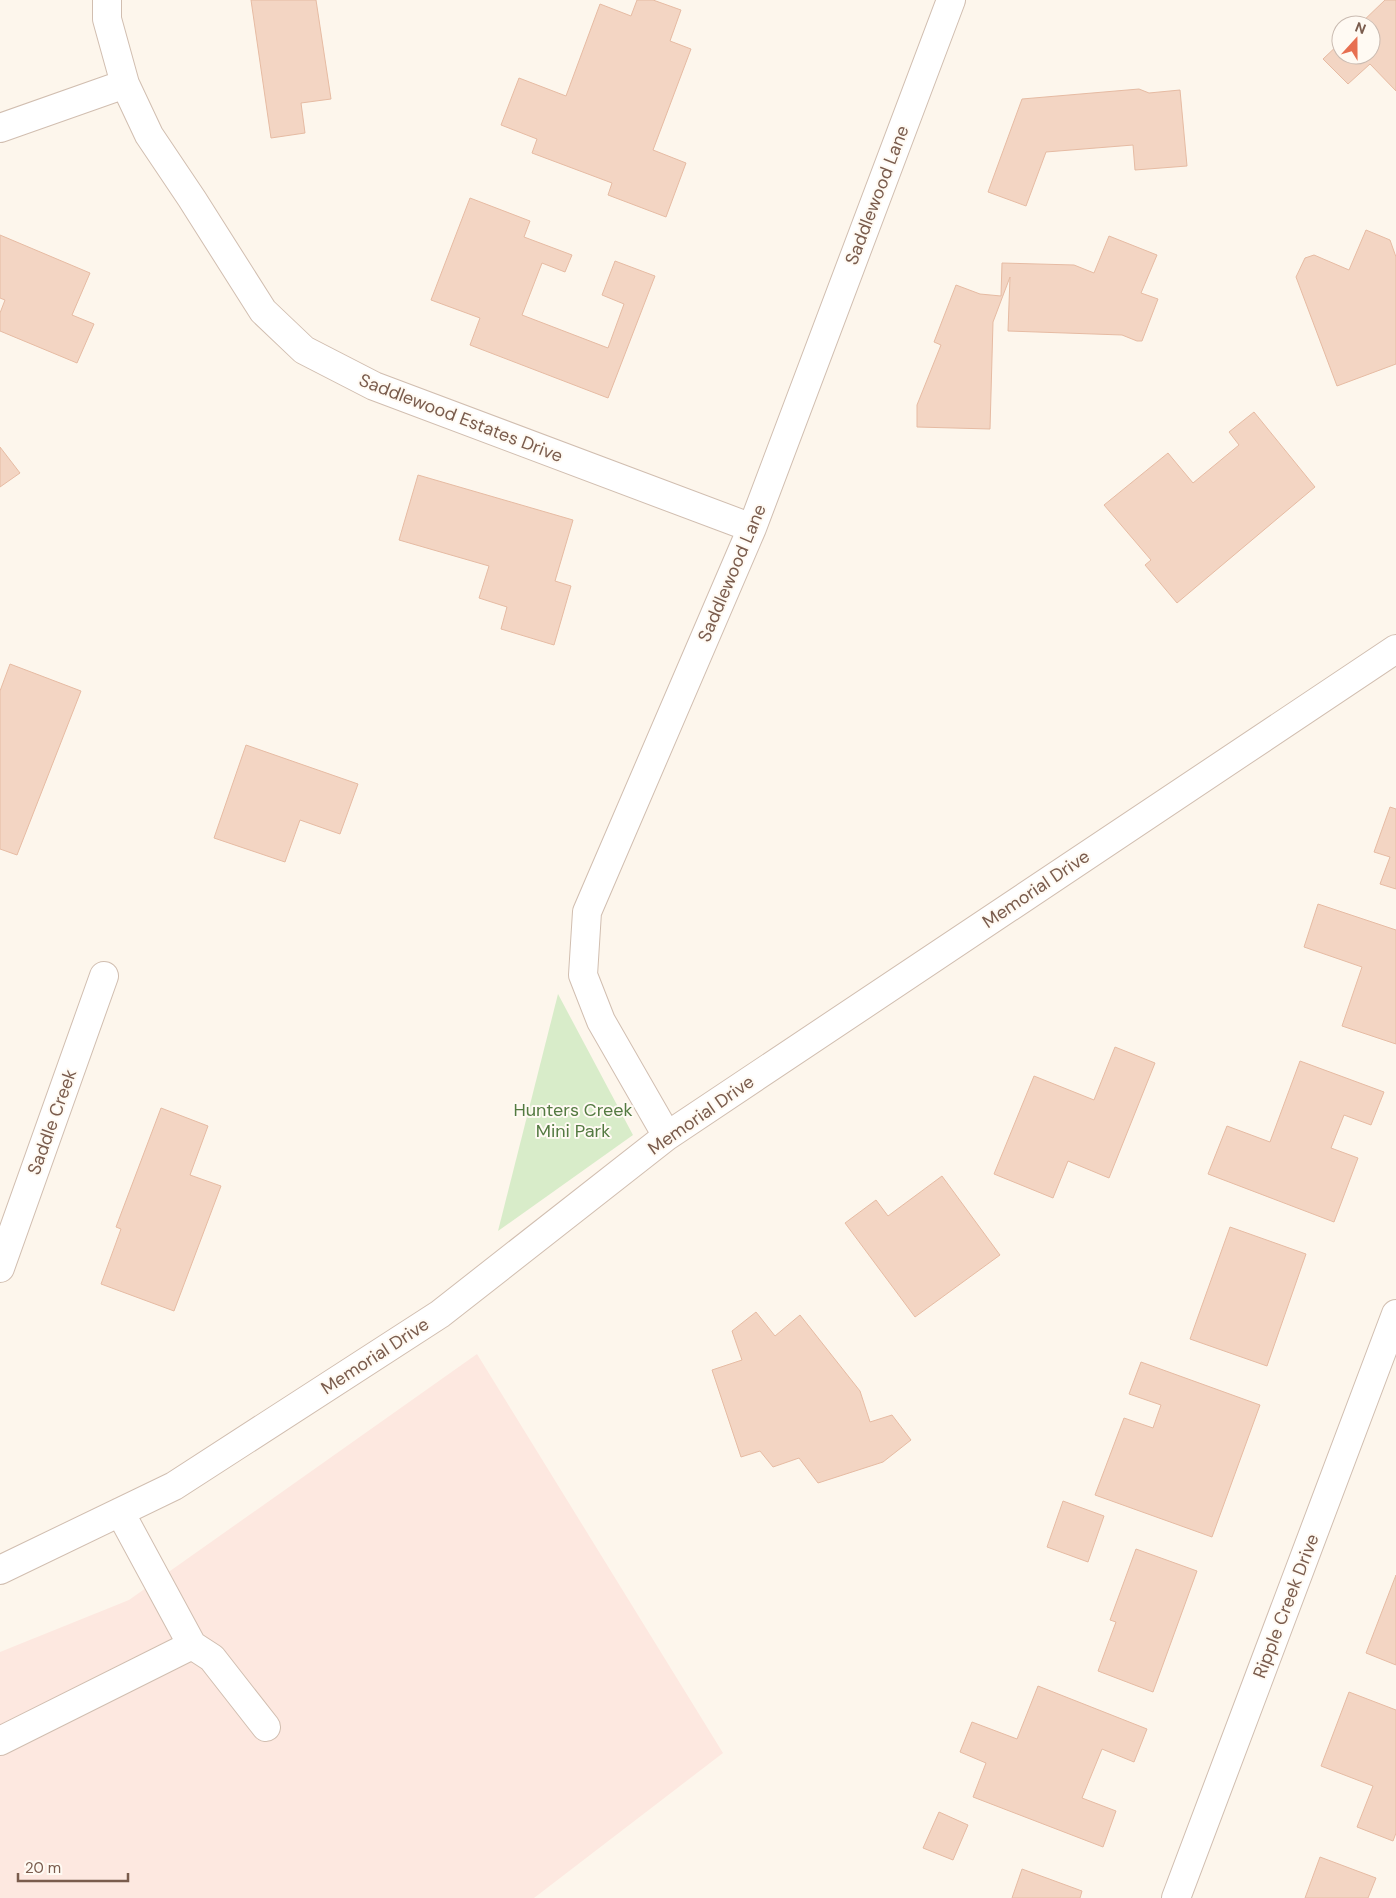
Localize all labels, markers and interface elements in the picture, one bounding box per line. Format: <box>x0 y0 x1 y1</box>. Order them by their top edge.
north arrow <box>1331 15 1381 65</box>
text: N <box>1353 18 1369 38</box>
street label: Saddlewood Lane <box>839 122 915 268</box>
street label: Saddlewood Estates Drive <box>356 368 566 468</box>
street label: Saddlewood Lane <box>692 500 772 646</box>
street label: Memorial Drive <box>978 844 1094 934</box>
street label: Saddle Creek <box>22 1066 82 1178</box>
street label: Memorial Drive <box>643 1070 759 1160</box>
park label: Hunters Creek Mini Park <box>513 1098 633 1143</box>
street label: Memorial Drive <box>316 1312 434 1400</box>
street label: Ripple Creek Drive <box>1247 1530 1325 1682</box>
scale bar <box>18 1850 128 1882</box>
text: 20 m <box>25 1858 61 1878</box>

